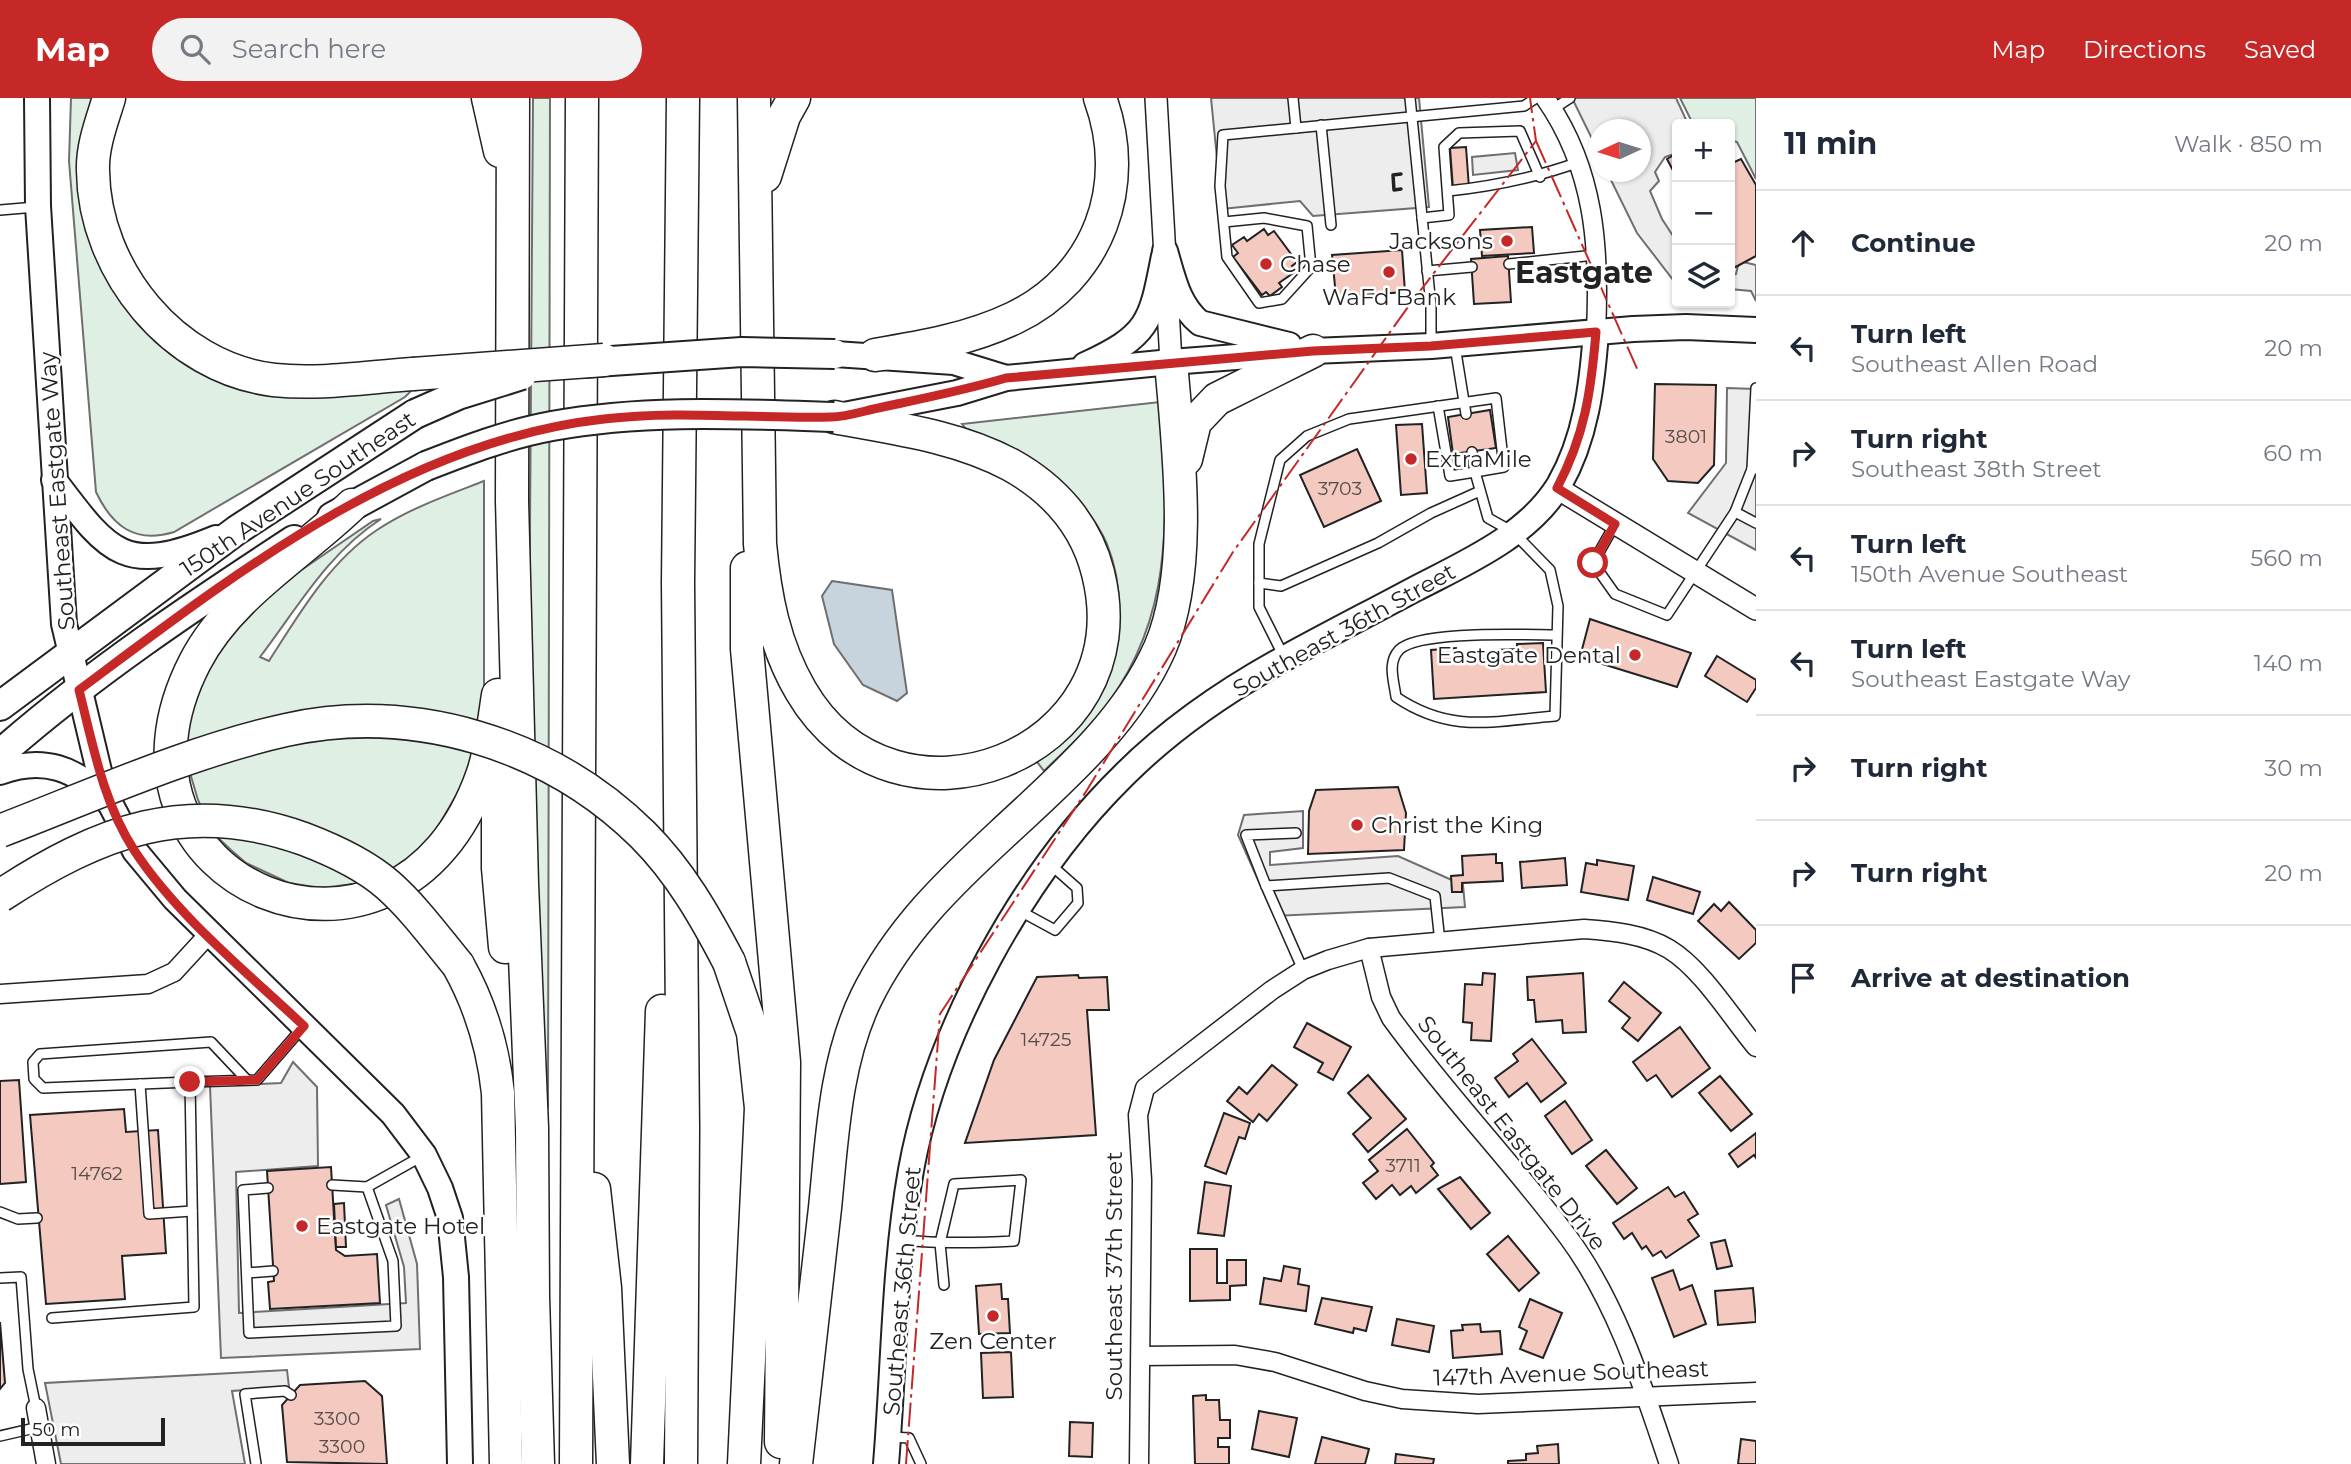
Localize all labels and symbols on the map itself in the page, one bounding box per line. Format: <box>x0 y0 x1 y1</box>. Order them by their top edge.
north arrow <box>1588 119 1651 182</box>
place label: Jacksons <box>1388 227 1493 255</box>
marker: Jacksons <box>1499 233 1515 249</box>
place label: Chase <box>1280 250 1351 278</box>
district label: Eastgate <box>1515 254 1653 291</box>
marker: Chase <box>1258 256 1274 272</box>
marker: WaFd Bank <box>1381 264 1397 280</box>
place label: WaFd Bank <box>1322 283 1456 311</box>
street label: Southeast Eastgate Way <box>33 350 81 631</box>
street label: 150th Avenue Southeast <box>175 405 421 583</box>
house number: 3801 <box>1665 425 1707 448</box>
place label: ExtraMile <box>1425 445 1532 473</box>
marker: ExtraMile <box>1403 451 1419 467</box>
house number: 3703 <box>1318 477 1362 500</box>
route start <box>1577 547 1608 578</box>
street label: Southeast 36th Street <box>1228 557 1460 703</box>
place label: Eastgate Dental <box>1437 641 1621 669</box>
marker: Eastgate Dental <box>1627 647 1643 663</box>
place label: Christ the King <box>1371 811 1543 839</box>
marker: Christ the King <box>1349 817 1365 833</box>
street label: Southeast Eastgate Drive <box>1412 1010 1612 1256</box>
house number: 14725 <box>1020 1028 1072 1051</box>
route end <box>174 1066 205 1097</box>
street label: Southeast 37th Street <box>1100 1152 1128 1400</box>
house number: 3711 <box>1385 1154 1421 1177</box>
house number: 14762 <box>71 1162 123 1185</box>
street label: Southeast 36th Street <box>877 1165 927 1417</box>
place label: Eastgate Hotel <box>316 1212 485 1240</box>
marker: Eastgate Hotel <box>294 1218 310 1234</box>
marker: Zen Center <box>985 1308 1001 1324</box>
place label: Zen Center <box>929 1327 1057 1355</box>
street label: 147th Avenue Southeast <box>1433 1354 1709 1392</box>
house number: 3300 <box>314 1407 360 1430</box>
scale bar <box>21 1415 164 1447</box>
house number: 3300 <box>319 1435 365 1458</box>

